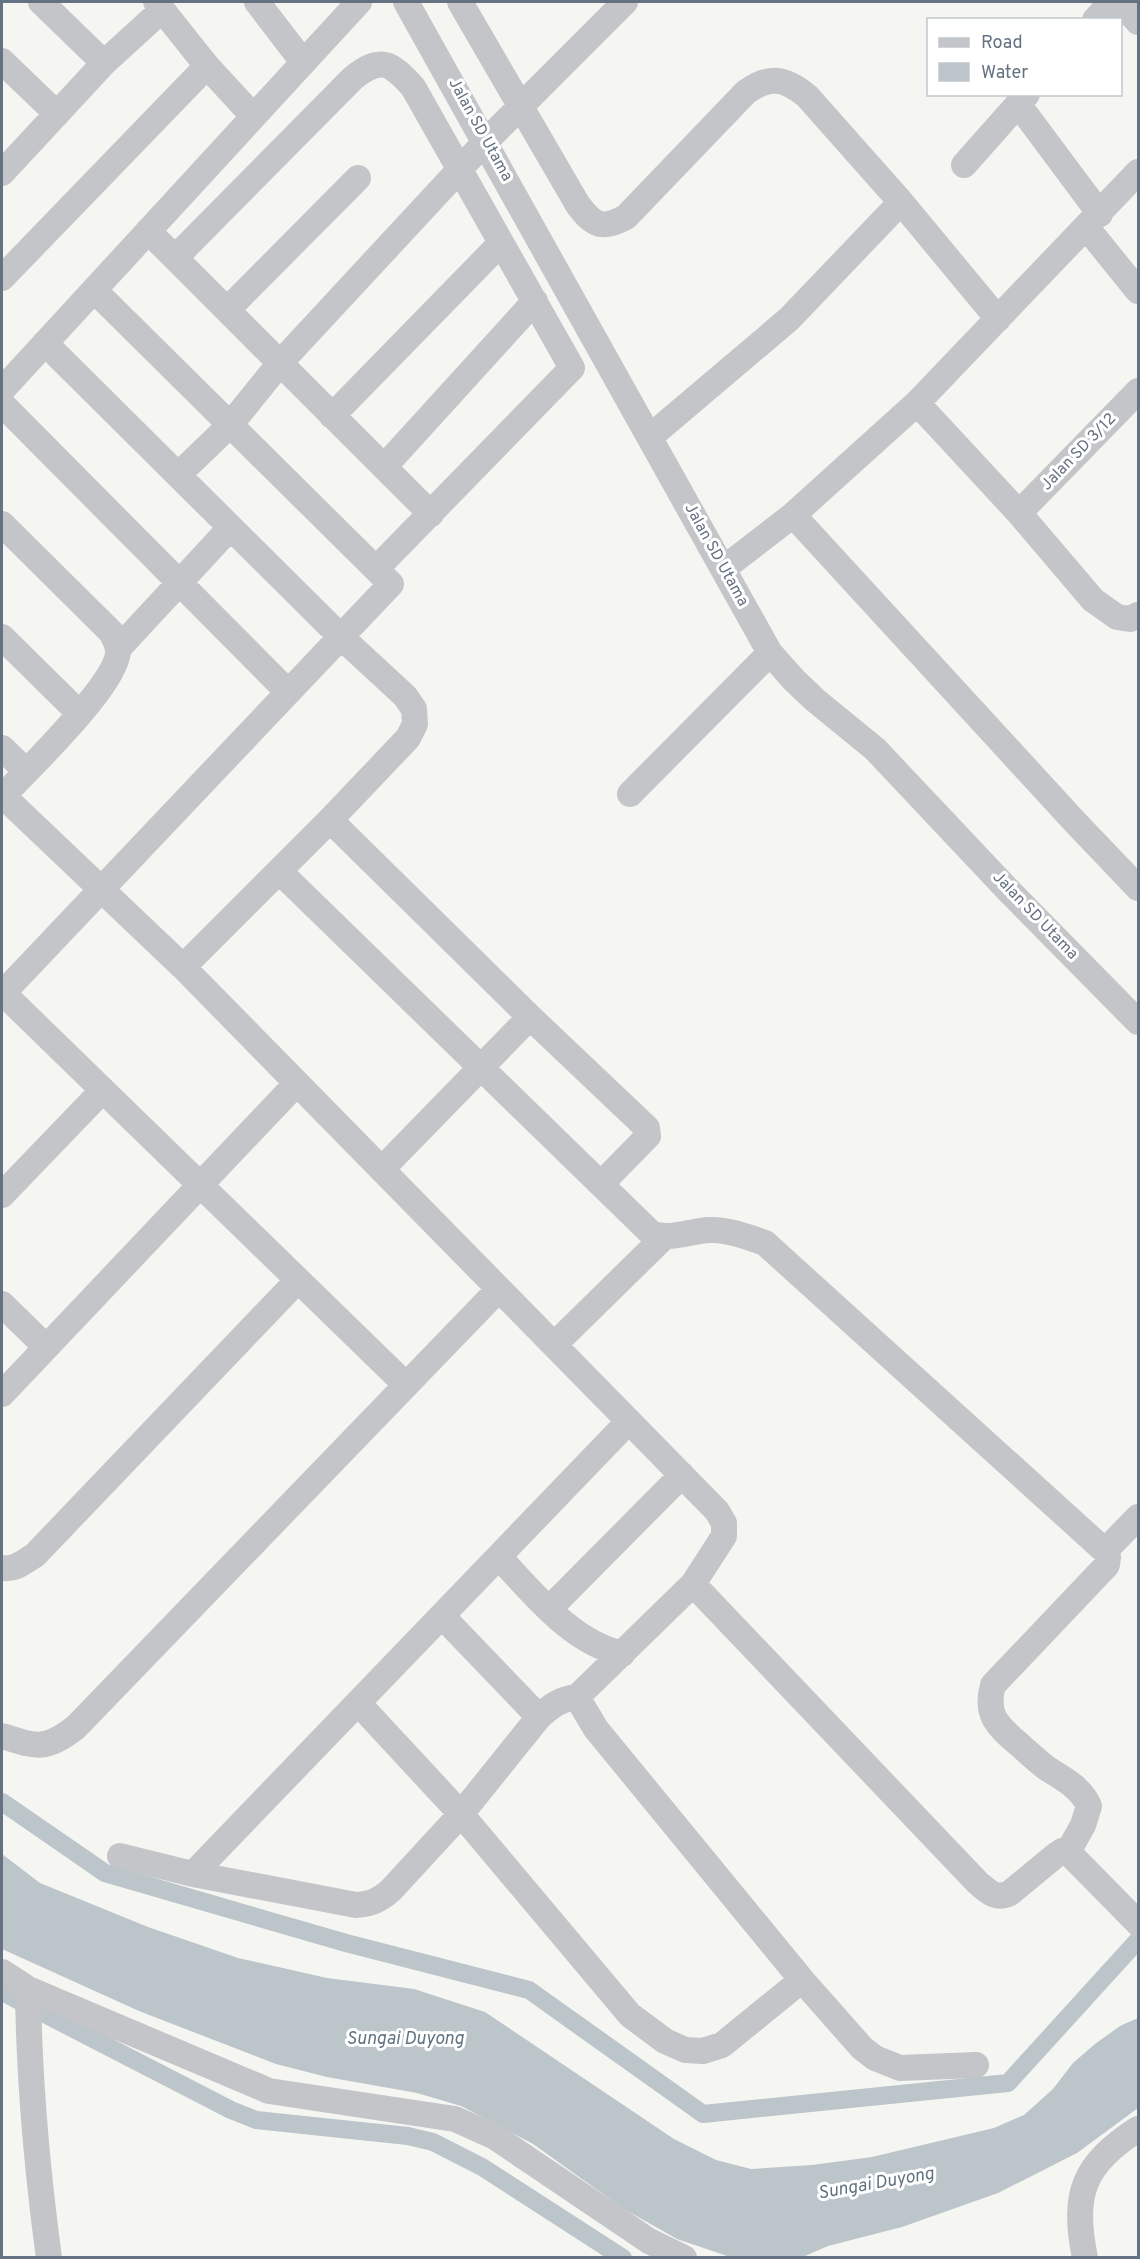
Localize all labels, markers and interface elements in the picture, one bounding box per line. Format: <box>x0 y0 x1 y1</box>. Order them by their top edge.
legend <box>927 18 1122 96</box>
text: Road <box>981 32 1023 55</box>
text: Water <box>981 62 1028 85</box>
street label: Jalan SD Utama <box>443 75 517 185</box>
street label: Jalan SD 3/12 <box>1037 409 1121 495</box>
street label: Jalan SD Utama <box>679 500 753 610</box>
street label: Jalan SD Utama <box>988 868 1082 964</box>
water label: Sungai Duyong <box>346 2028 464 2051</box>
water label: Sungai Duyong <box>816 2162 936 2206</box>

